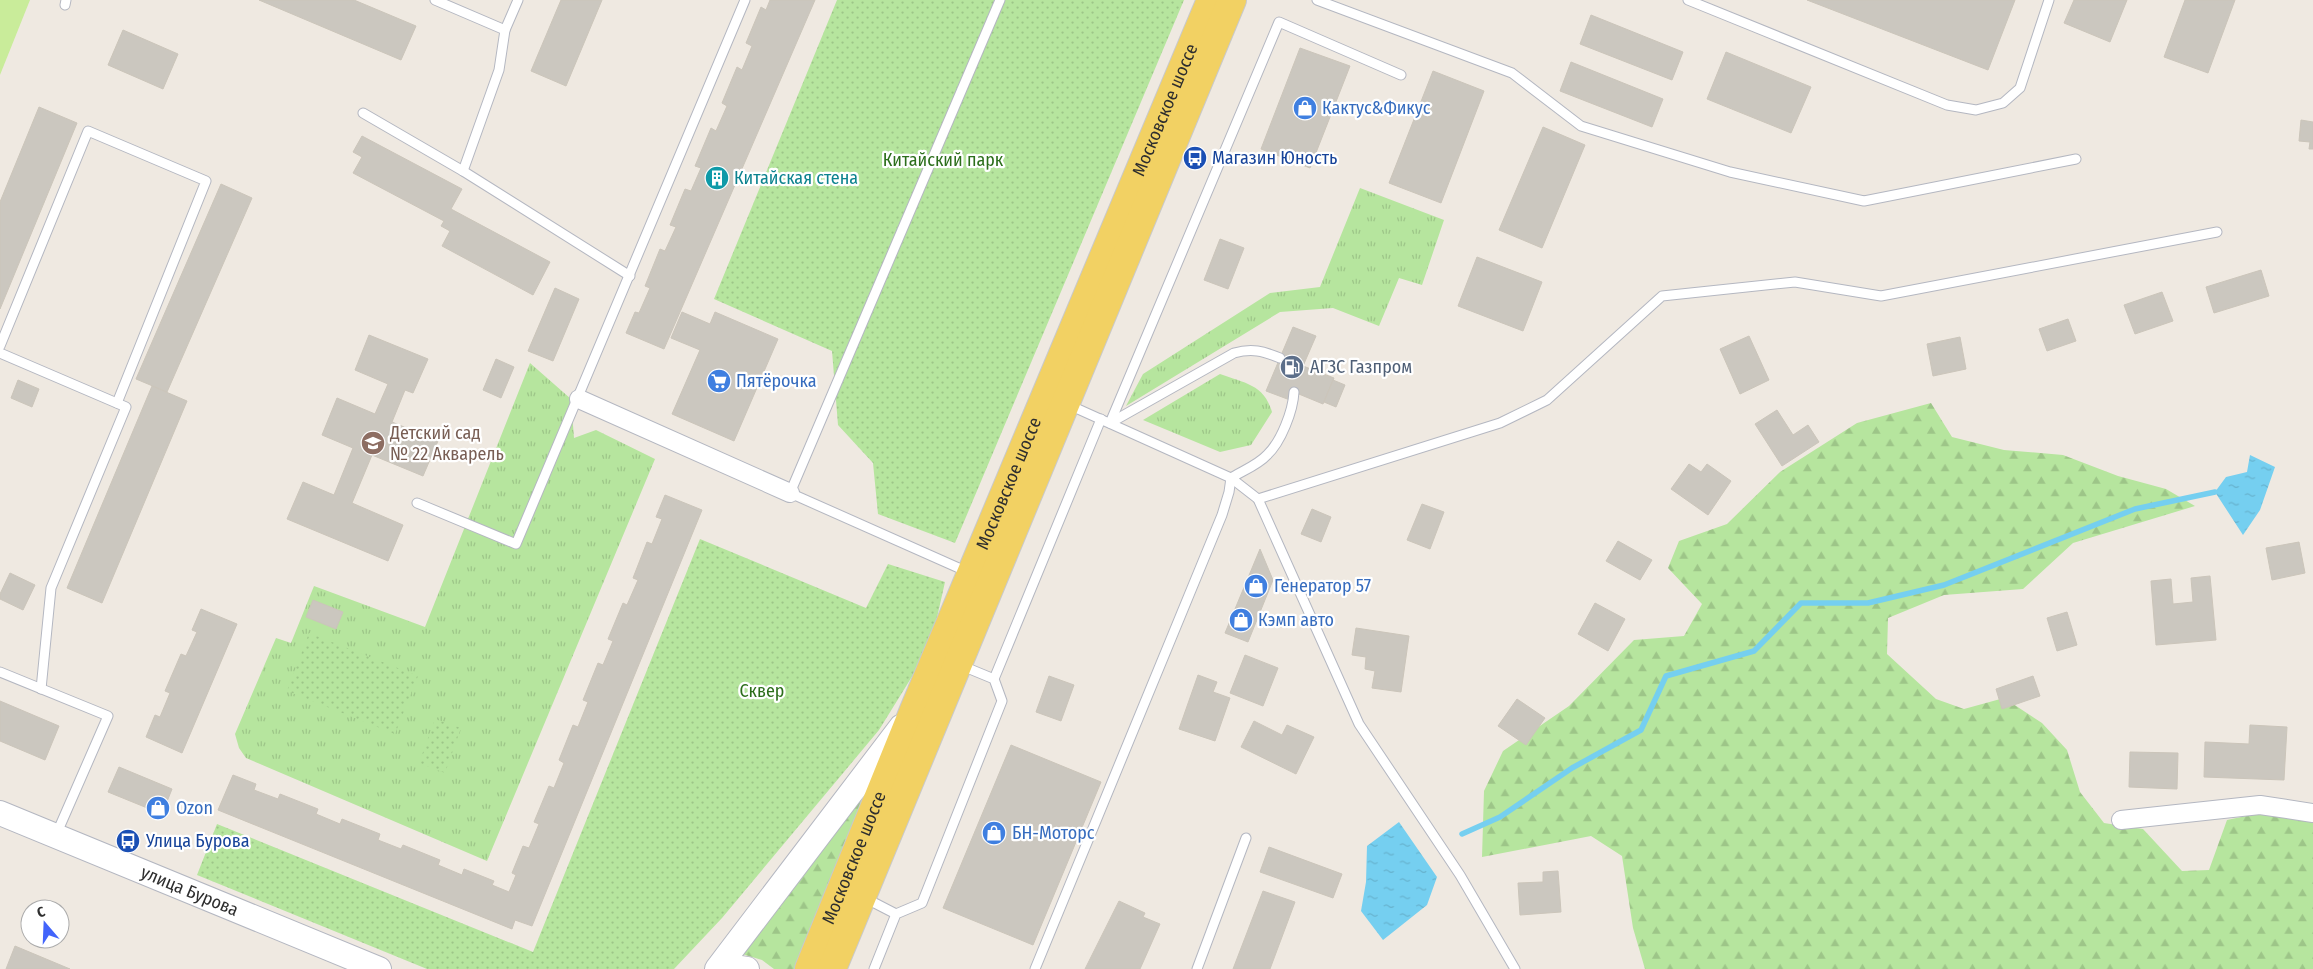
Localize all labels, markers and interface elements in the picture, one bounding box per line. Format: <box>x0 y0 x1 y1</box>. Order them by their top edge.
street label: Московское шоссе <box>1128 40 1202 179</box>
shop icon: Кактус&Фикус <box>1292 95 1318 121</box>
place label: Кактус&Фикус <box>1322 97 1431 119</box>
bus stop icon: Магазин Юность <box>1182 145 1208 171</box>
place label: Магазин Юность <box>1212 147 1337 169</box>
park label: Китайский парк <box>883 149 1004 171</box>
building icon: Китайская стена <box>704 165 730 191</box>
place label: Китайская стена <box>734 167 858 189</box>
fuel station icon: АГЗС Газпром <box>1279 354 1305 380</box>
place label: АГЗС Газпром <box>1310 356 1412 378</box>
supermarket icon: Пятёрочка <box>706 368 732 394</box>
place label: Пятёрочка <box>736 370 817 392</box>
street label: Московское шоссе <box>971 414 1046 553</box>
place label: Детский сад № 22 Акварель <box>389 422 504 465</box>
school or university icon: Детский сад № 22 Акварель <box>360 430 386 456</box>
shop icon: Генератор 57 <box>1243 573 1269 599</box>
place label: Генератор 57 <box>1274 575 1371 597</box>
shop icon: Кэмп авто <box>1228 607 1254 633</box>
place label: Кэмп авто <box>1258 609 1334 631</box>
park label: Сквер <box>740 680 784 702</box>
street label: Московское шоссе <box>817 788 891 927</box>
shop icon: Ozon <box>145 795 171 821</box>
place label: Ozon <box>176 797 213 819</box>
shop icon: БН-Моторс <box>981 820 1007 846</box>
place label: БН-Моторс <box>1012 822 1095 844</box>
bus stop icon: Улица Бурова <box>115 828 141 854</box>
place label: Улица Бурова <box>145 830 250 852</box>
street label: улица Бурова <box>138 861 242 921</box>
north arrow <box>20 899 70 949</box>
text: С <box>35 903 48 921</box>

